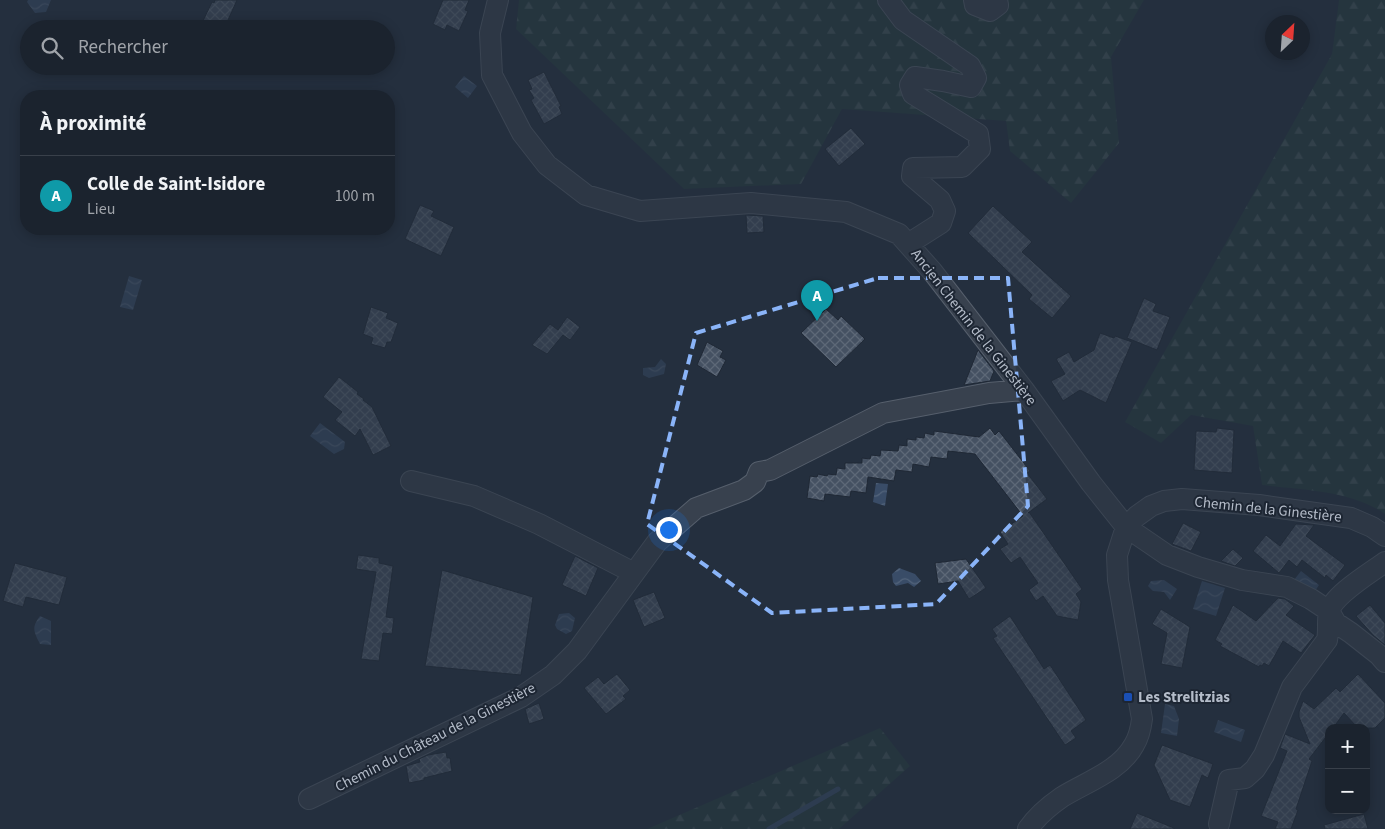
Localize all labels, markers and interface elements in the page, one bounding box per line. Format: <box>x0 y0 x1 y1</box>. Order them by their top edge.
north arrow <box>1265 15 1310 60</box>
search box <box>20 20 395 75</box>
icon: search <box>38 34 66 62</box>
text: Rechercher <box>78 34 168 61</box>
text: À proximité <box>40 108 146 138</box>
text: Colle de Saint-Isidore <box>87 171 265 198</box>
text: A <box>51 185 61 207</box>
text: 100 m <box>335 185 375 207</box>
text: Lieu <box>87 198 115 220</box>
street label: Ancien Chemin de la Ginestière <box>906 245 1041 410</box>
pin: A <box>801 280 833 321</box>
street label: Chemin de la Ginestière <box>1193 491 1343 528</box>
your location <box>656 517 682 543</box>
street label: Chemin du Château de la Ginestière <box>331 678 539 797</box>
place label: Les Strelitzias <box>1138 687 1230 708</box>
marker: Les Strelitzias <box>1122 691 1134 703</box>
map controls <box>1325 724 1370 814</box>
button: + <box>1325 724 1370 769</box>
button: − <box>1325 769 1370 814</box>

